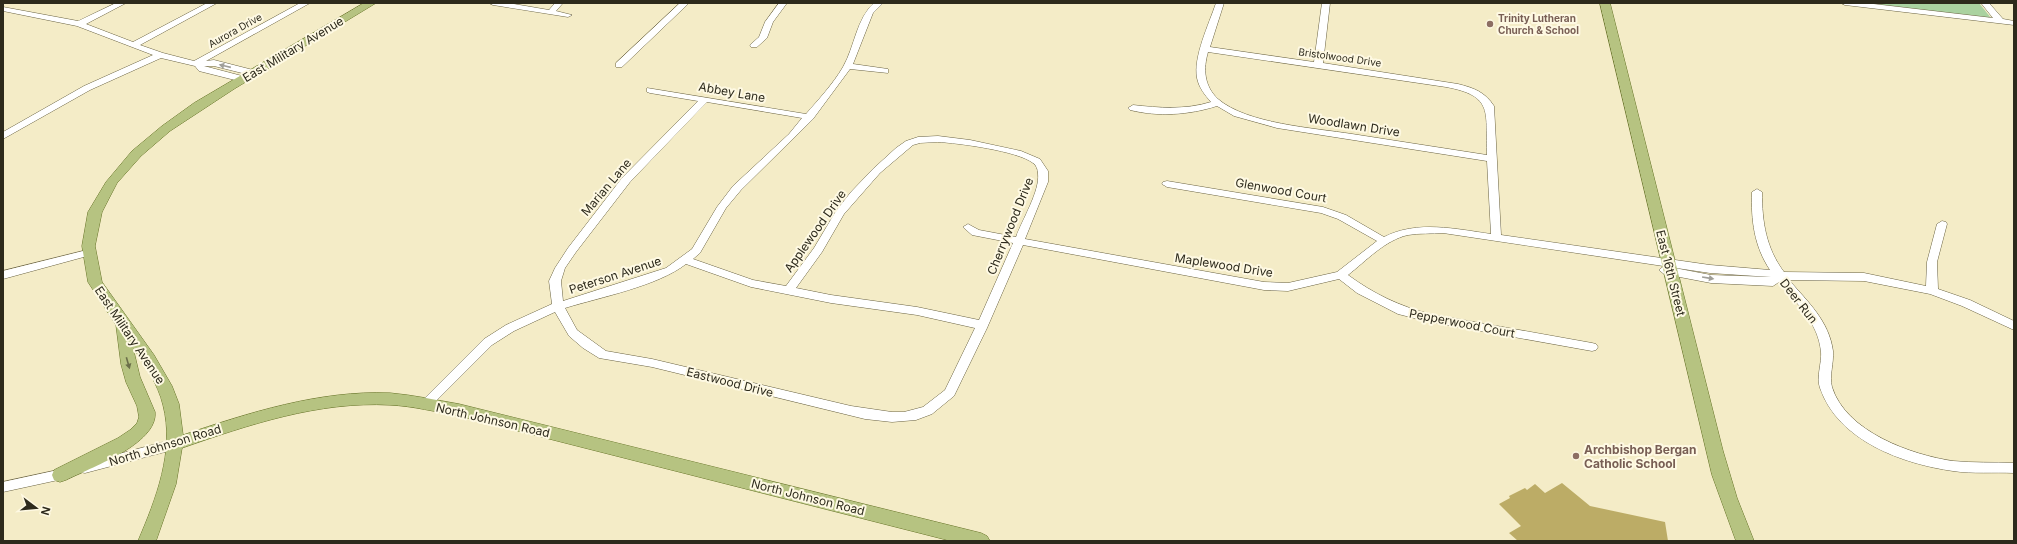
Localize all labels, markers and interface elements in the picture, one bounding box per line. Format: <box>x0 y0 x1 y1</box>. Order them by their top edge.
street label: Aurora Drive <box>206 10 264 50</box>
place label: Trinity Lutheran Church & School <box>1498 12 1579 36</box>
street label: East Military Avenue <box>240 13 346 85</box>
marker: Trinity Lutheran Church & School <box>1485 19 1495 29</box>
street label: Bristolwood Drive <box>1298 45 1382 69</box>
one-way arrow <box>219 63 231 69</box>
street label: Abbey Lane <box>697 79 767 105</box>
street label: Woodlawn Drive <box>1307 110 1401 140</box>
street label: Marian Lane <box>578 155 634 219</box>
street label: Cherrywood Drive <box>984 175 1036 277</box>
street label: Glenwood Court <box>1234 175 1328 205</box>
street label: Applewood Drive <box>781 187 849 275</box>
street label: East 16th Street <box>1653 228 1689 318</box>
street label: Maplewood Drive <box>1174 250 1274 280</box>
street label: Peterson Avenue <box>567 253 663 297</box>
one-way arrow <box>1702 275 1714 281</box>
street label: Deer Run <box>1777 276 1821 326</box>
street label: East Military Avenue <box>92 283 168 387</box>
street label: Pepperwood Court <box>1408 305 1516 341</box>
one-way arrow <box>125 358 131 370</box>
street label: Eastwood Drive <box>685 364 775 400</box>
street label: North Johnson Road <box>435 400 551 440</box>
street label: North Johnson Road <box>107 421 223 469</box>
place label: Archbishop Bergan Catholic School <box>1584 442 1697 471</box>
marker: Archbishop Bergan Catholic School <box>1571 451 1581 461</box>
street label: North Johnson Road <box>750 476 866 518</box>
north arrow <box>16 488 56 528</box>
text: N <box>38 505 53 517</box>

